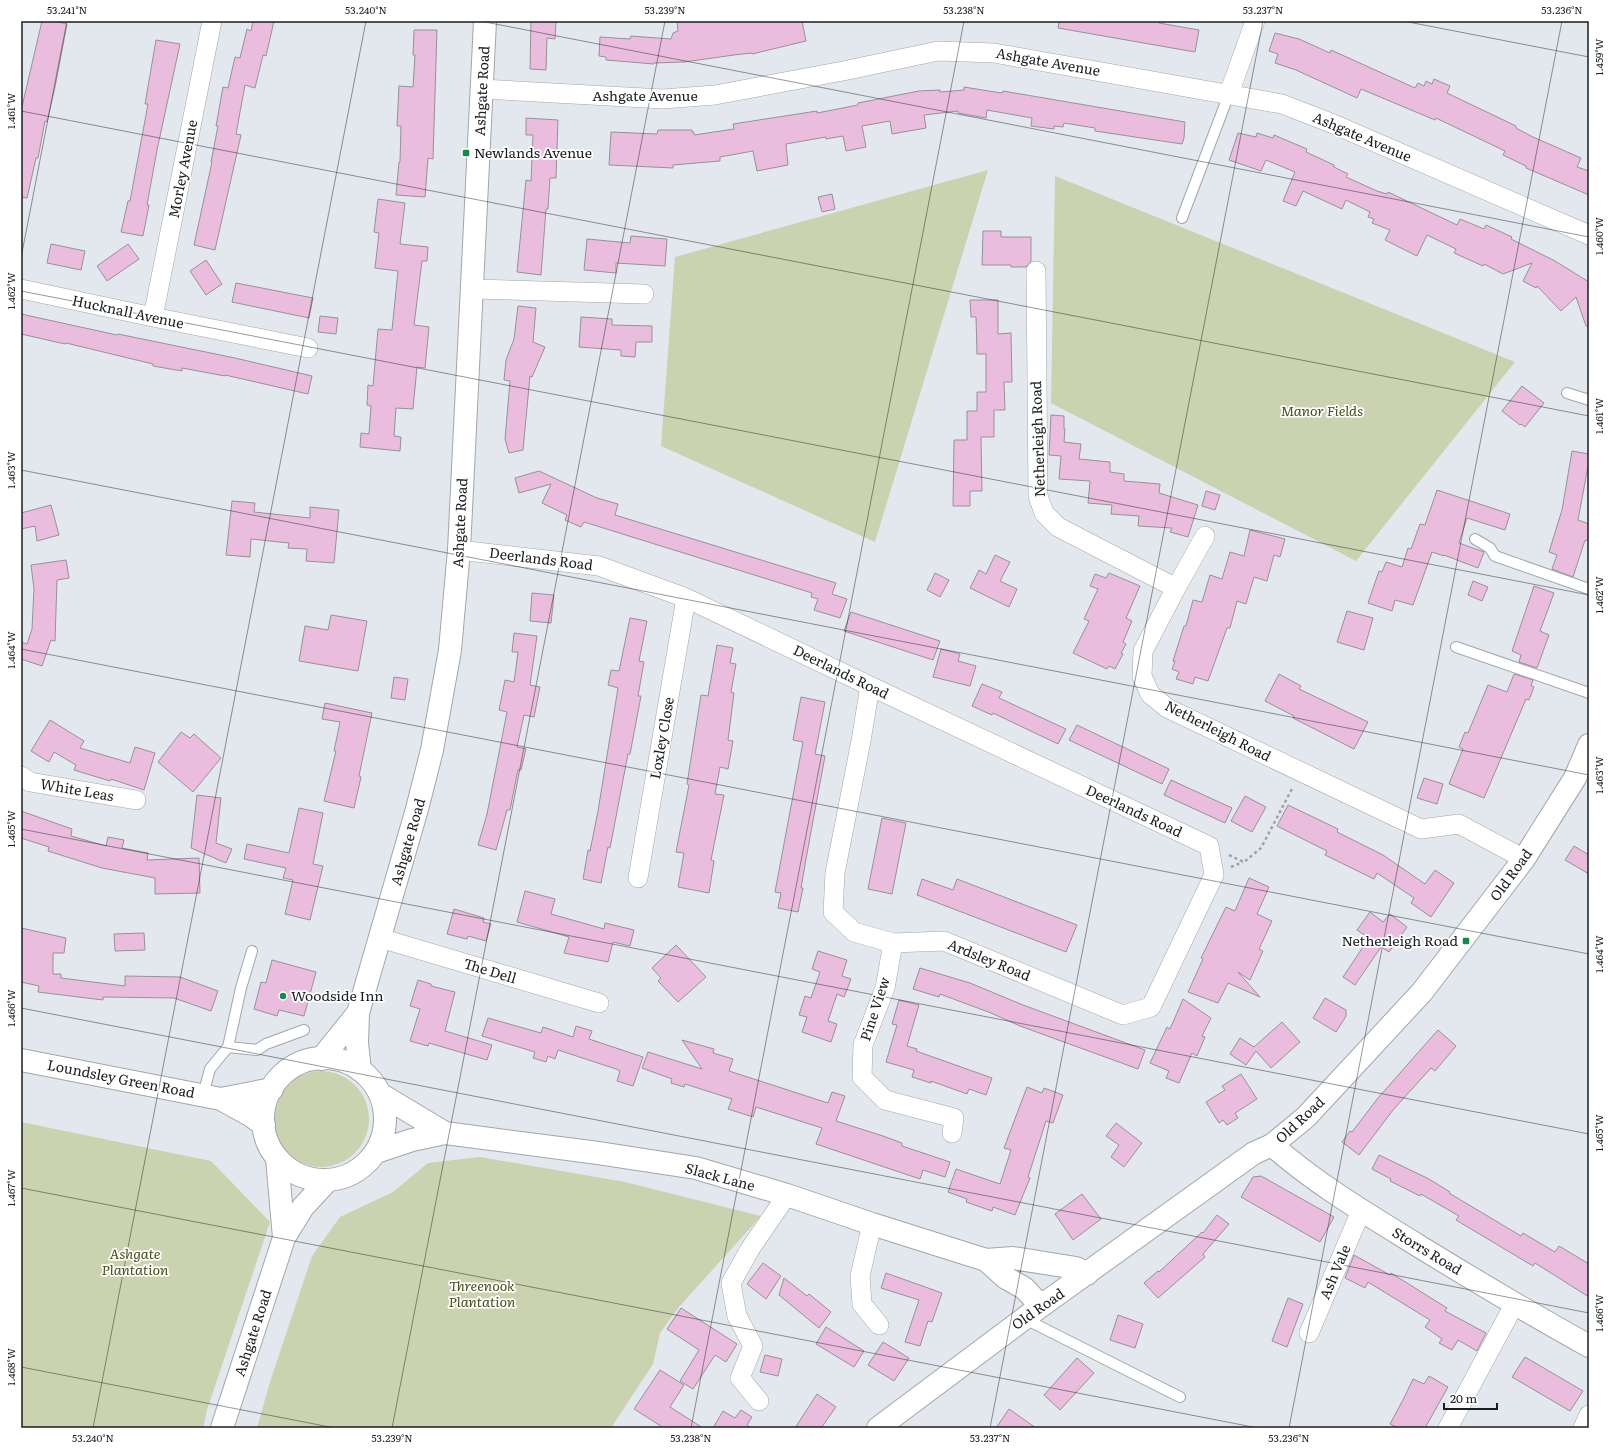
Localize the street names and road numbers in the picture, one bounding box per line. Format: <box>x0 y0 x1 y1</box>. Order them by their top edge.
street label: Ashgate Avenue <box>994 42 1102 80</box>
street label: Ashgate Road <box>469 45 493 137</box>
street label: Ashgate Avenue <box>592 85 698 105</box>
street label: Ashgate Avenue <box>1310 106 1415 166</box>
street label: Morley Avenue <box>163 118 201 220</box>
street label: Hucknall Avenue <box>70 289 186 333</box>
street label: Netherleigh Road <box>1025 380 1049 498</box>
street label: Ashgate Road <box>447 477 471 569</box>
street label: Deerlands Road <box>488 542 595 574</box>
street label: Deerlands Road <box>790 639 893 703</box>
street label: Loxley Close <box>644 695 678 780</box>
street label: Netherleigh Road <box>1162 695 1275 766</box>
street label: White Leas <box>39 773 116 805</box>
street label: Deerlands Road <box>1083 779 1186 841</box>
street label: Ashgate Road <box>385 795 429 888</box>
street label: Old Road <box>1484 844 1536 905</box>
street label: Ardsley Road <box>945 933 1034 985</box>
street label: The Dell <box>461 953 520 988</box>
street label: Pine View <box>854 974 894 1043</box>
street label: Loundsley Green Road <box>46 1054 197 1102</box>
street label: Old Road <box>1270 1091 1329 1147</box>
street label: Slack Lane <box>683 1157 757 1195</box>
street label: Storrs Road <box>1389 1221 1467 1279</box>
street label: Ash Vale <box>1314 1241 1355 1302</box>
street label: Old Road <box>1007 1282 1068 1334</box>
street label: Ashgate Road <box>229 1286 276 1379</box>

